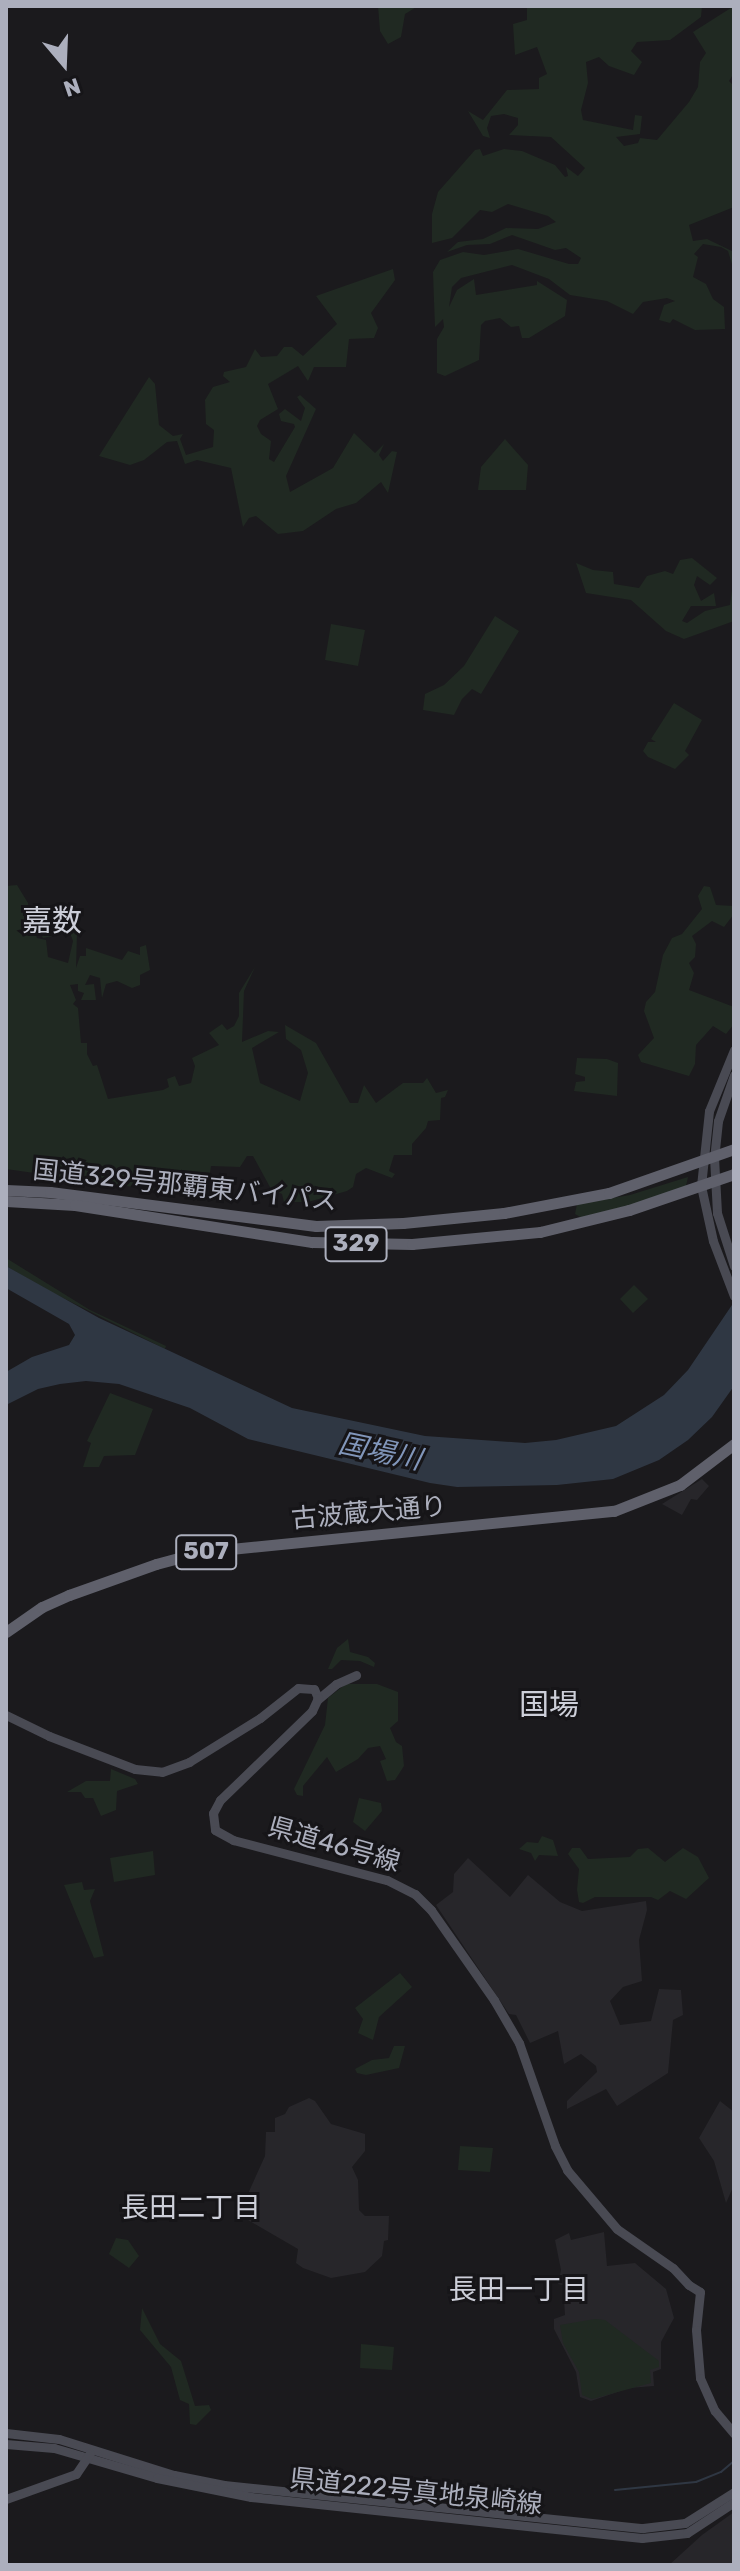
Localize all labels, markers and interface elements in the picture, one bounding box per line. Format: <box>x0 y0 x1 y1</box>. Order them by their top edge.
north arrow <box>24 24 104 104</box>
text: N <box>60 72 84 103</box>
district label: 嘉数 <box>22 903 82 939</box>
street label: 国道329号那覇東バイパス <box>31 1154 339 1218</box>
road number: 329 <box>324 1224 388 1264</box>
water label: 国場川 <box>335 1427 425 1477</box>
street label: 古波蔵大通り <box>290 1491 448 1535</box>
road number: 507 <box>174 1532 238 1572</box>
district label: 国場 <box>519 1687 579 1723</box>
street label: 県道46号線 <box>264 1811 404 1879</box>
district label: 長田二丁目 <box>121 2191 261 2225</box>
district label: 長田一丁目 <box>449 2273 589 2307</box>
street label: 県道222号真地泉崎線 <box>288 2463 544 2521</box>

